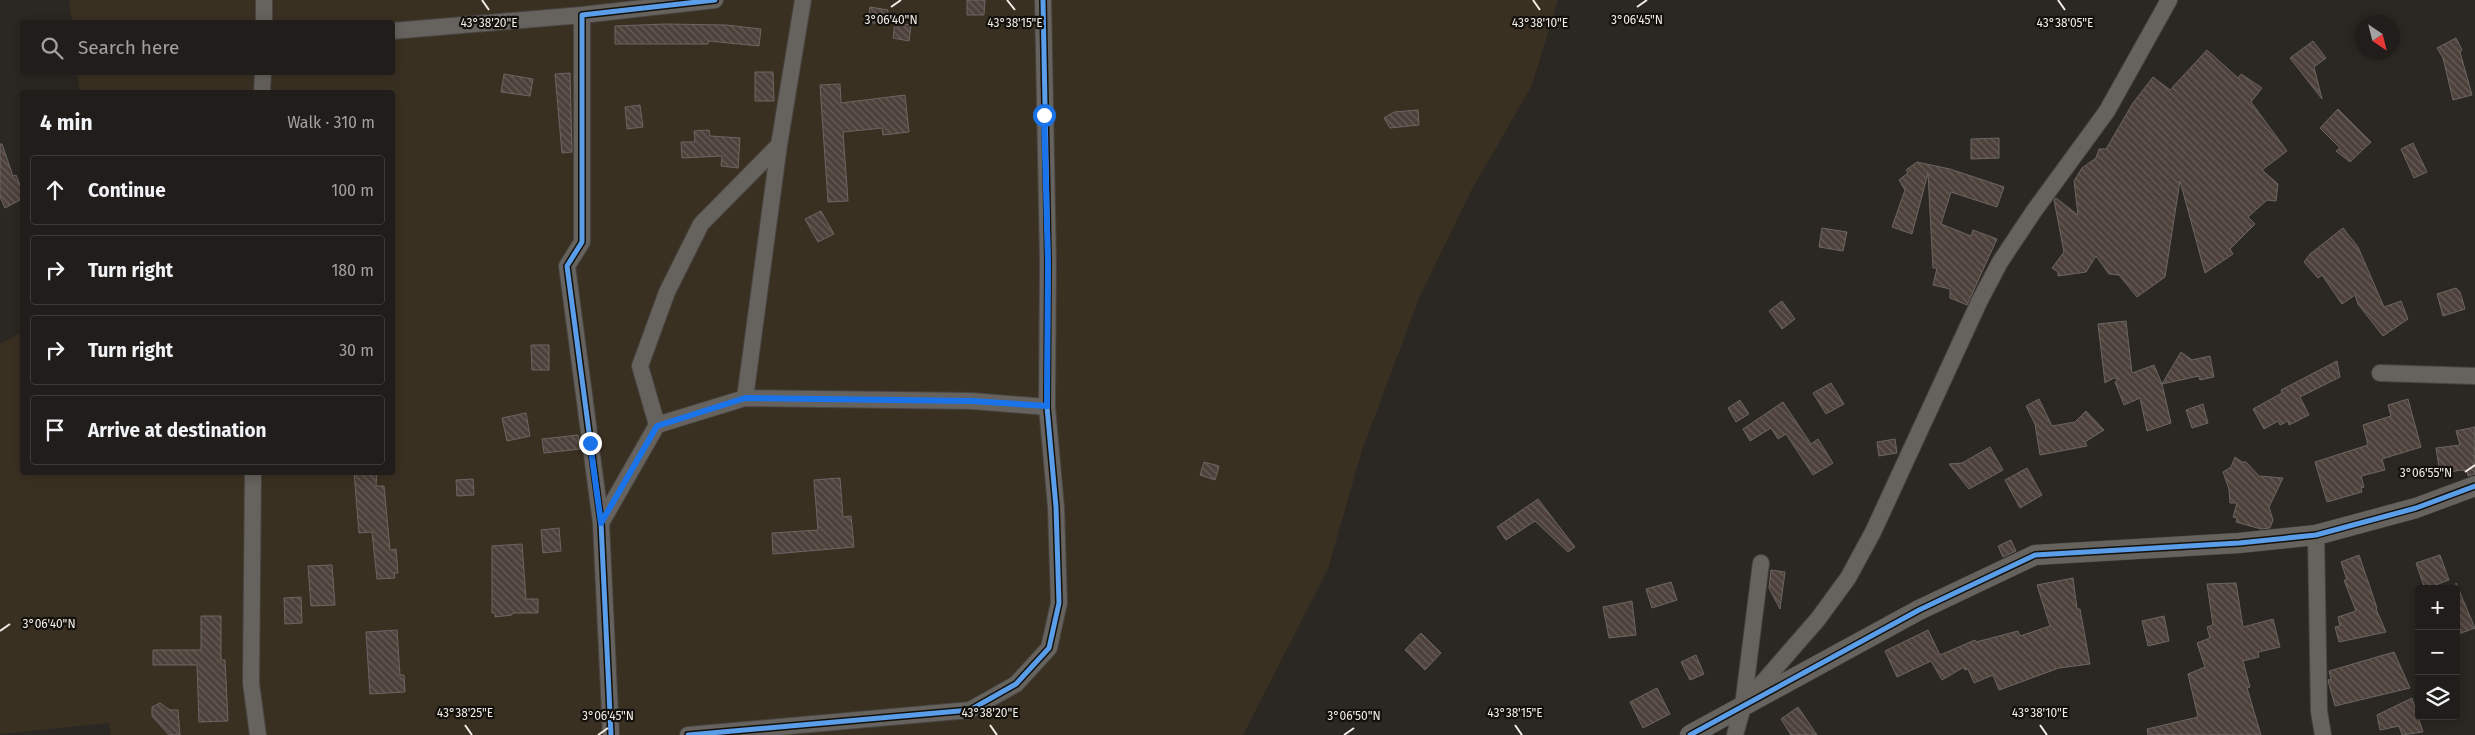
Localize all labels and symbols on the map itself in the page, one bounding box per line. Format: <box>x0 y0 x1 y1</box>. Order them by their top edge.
text: 3°06'40"N <box>864 13 918 27</box>
text: 3°06'45"N <box>1611 13 1663 27</box>
north arrow <box>2355 15 2400 60</box>
text: 43°38'20"E <box>460 16 518 30</box>
text: 43°38'15"E <box>987 16 1043 30</box>
text: 43°38'10"E <box>1512 16 1568 30</box>
text: 43°38'05"E <box>2037 16 2093 30</box>
route start <box>1033 104 1056 127</box>
route end <box>579 432 602 455</box>
text: 3°06'55"N <box>2400 466 2452 480</box>
text: 3°06'40"N <box>22 617 76 631</box>
text: 43°38'25"E <box>437 706 493 720</box>
text: 43°38'20"E <box>961 706 1019 720</box>
text: 43°38'15"E <box>1487 706 1543 720</box>
text: 43°38'10"E <box>2012 706 2068 720</box>
text: 3°06'45"N <box>582 709 634 723</box>
text: 3°06'50"N <box>1327 709 1381 723</box>

